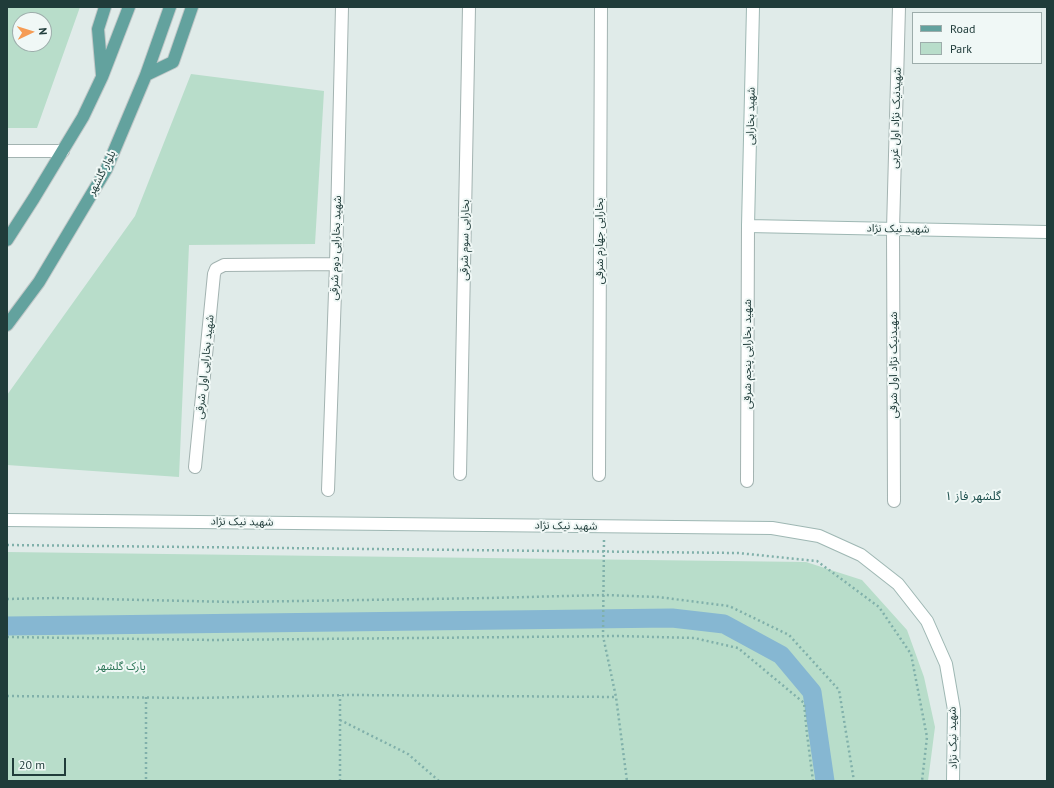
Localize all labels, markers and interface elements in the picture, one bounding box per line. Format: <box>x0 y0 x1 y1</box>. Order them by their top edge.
north arrow <box>12 12 52 52</box>
legend <box>912 12 1042 64</box>
text: Road <box>950 21 975 36</box>
text: N <box>36 27 50 35</box>
text: Park <box>950 41 972 56</box>
street label: شهیدنیک نژاد اول غربی <box>888 67 904 169</box>
street label: شهید بخارایی <box>744 87 758 145</box>
street label: بلوار گلشهر <box>85 149 119 197</box>
street label: شهید بخارایی دوم شرقی <box>328 195 344 301</box>
street label: بخارایی جهارم شرقی <box>593 198 607 284</box>
street label: بخارایی سوم شرقی <box>458 199 472 281</box>
street label: شهید نیک نژاد <box>867 222 929 236</box>
street label: شهید بخارایی پنجم شرقی <box>741 299 755 409</box>
street label: شهیدنیک نژاد اول شرقی <box>887 312 901 418</box>
street label: شهید بخارایی اول شرقی <box>193 314 217 420</box>
district label: گلشهر فاز ۱ <box>945 490 1001 504</box>
street label: شهید نیک نژاد <box>211 515 273 529</box>
street label: شهید نیک نژاد <box>535 519 597 533</box>
park label: پارک گلشهر <box>96 660 146 674</box>
street label: شهید نیک نژاد <box>946 707 960 769</box>
scale bar <box>14 750 68 776</box>
text: 20 m <box>19 757 45 772</box>

